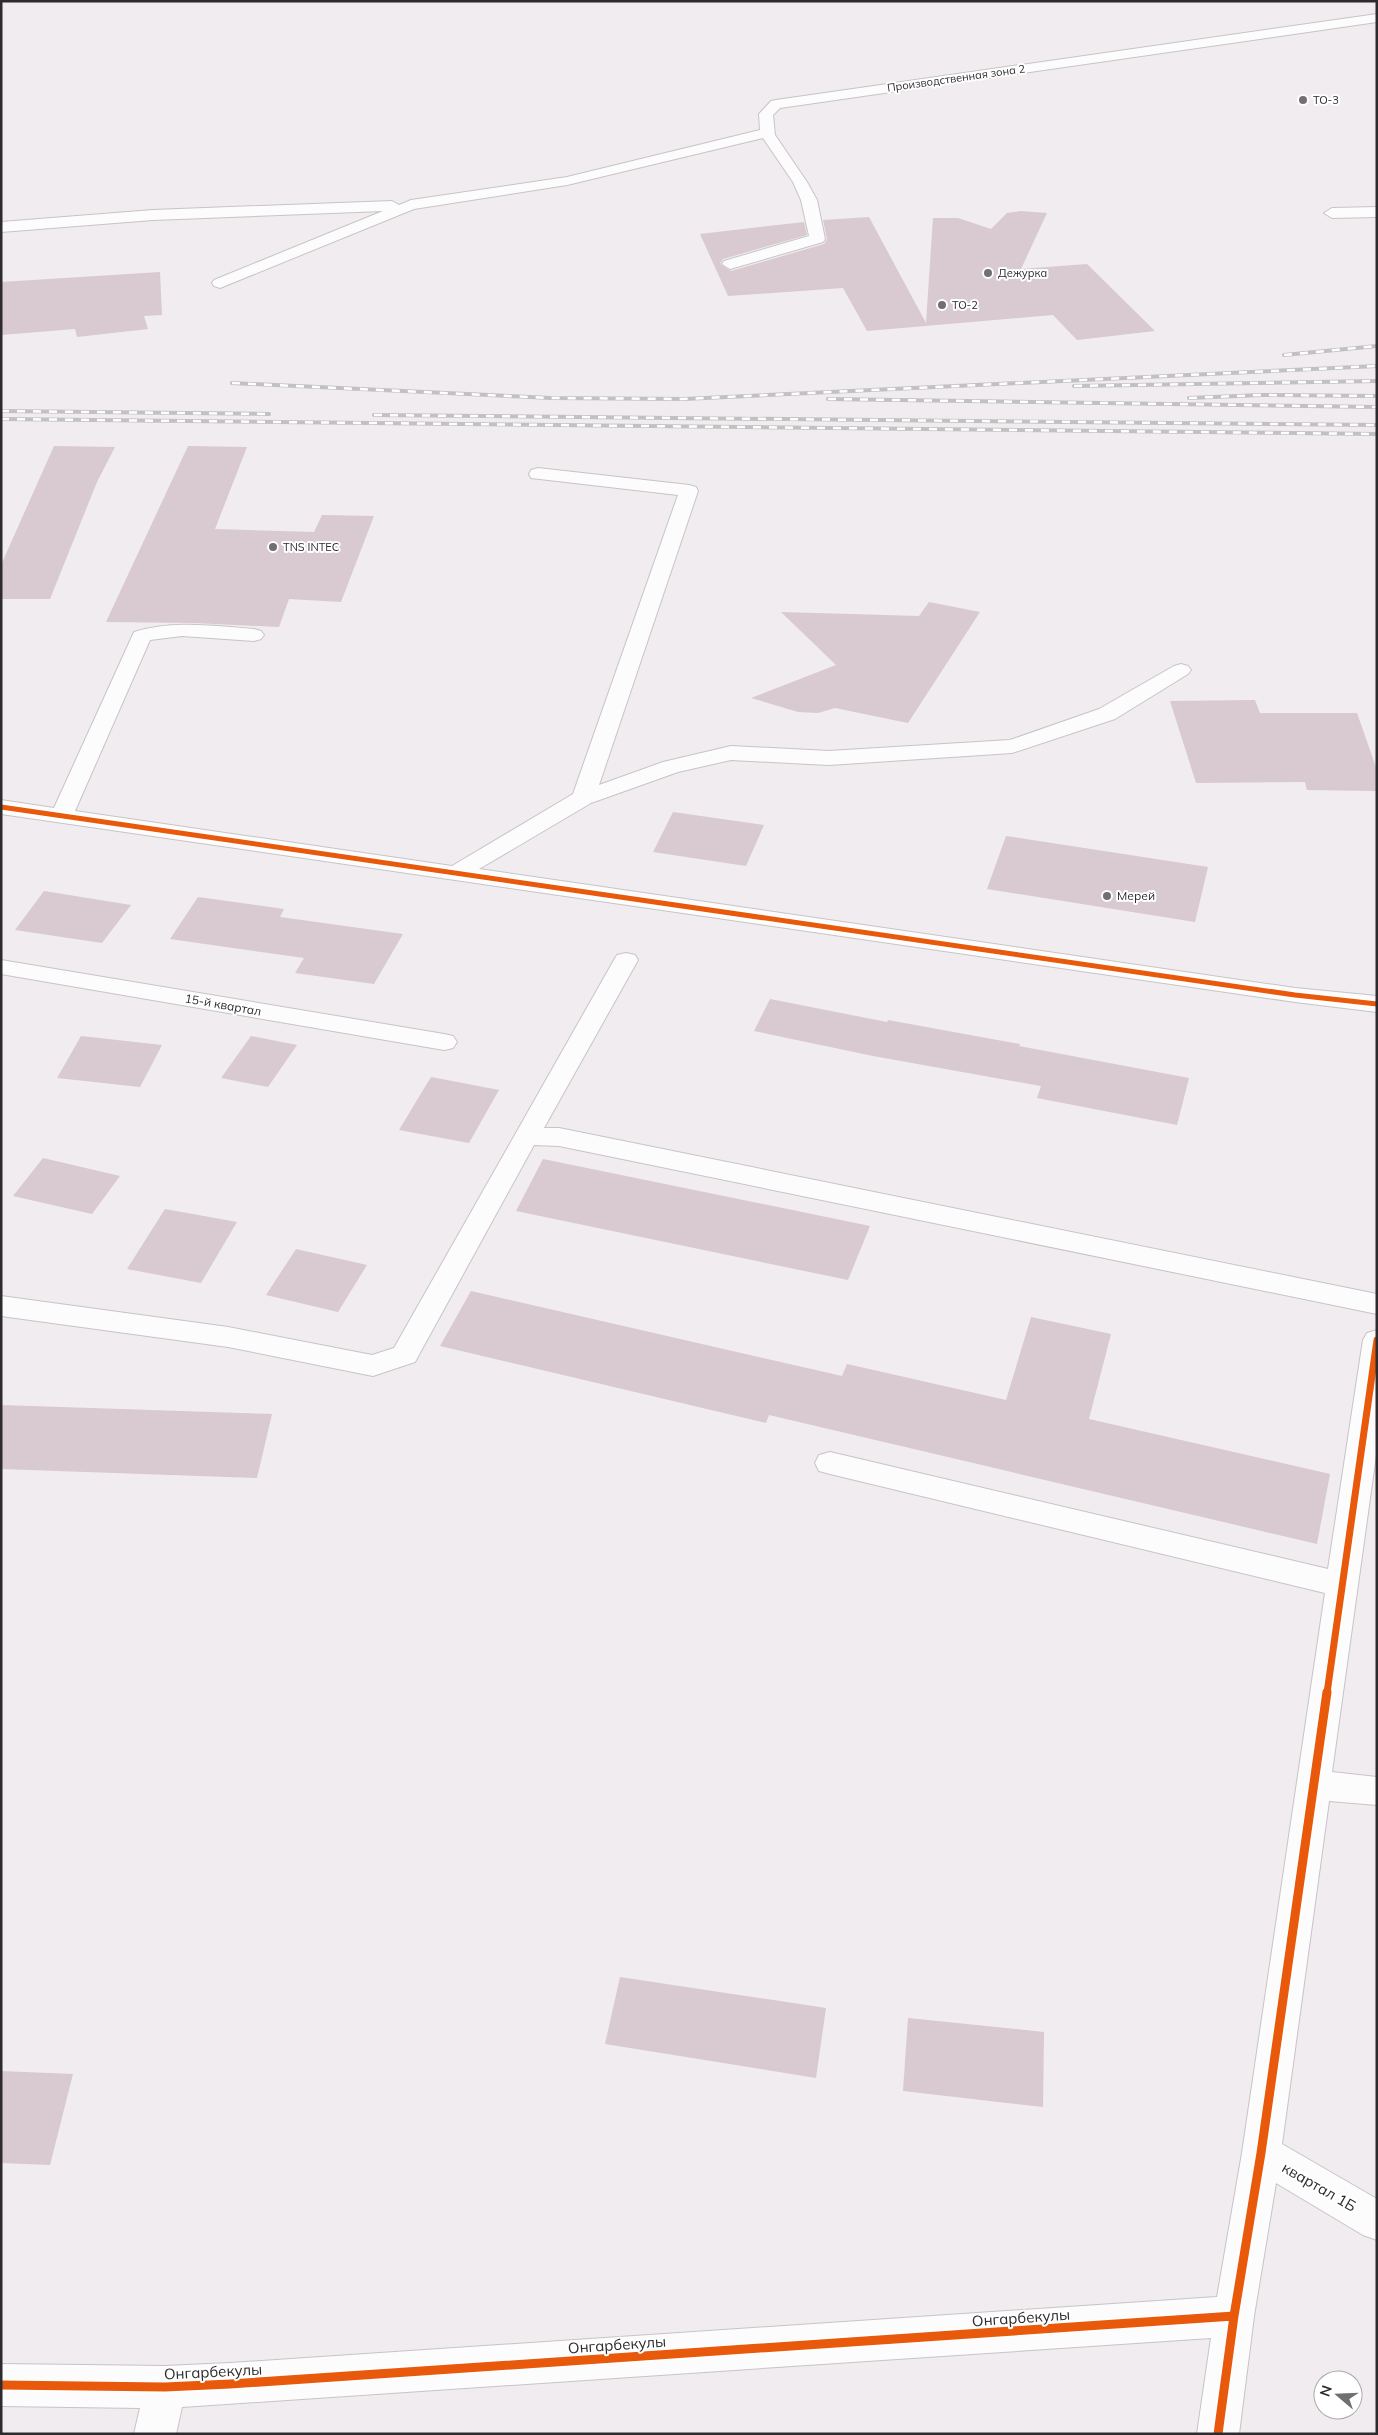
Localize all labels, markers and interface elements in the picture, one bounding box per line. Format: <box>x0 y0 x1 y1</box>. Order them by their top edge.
street label: Производственная зона 2 <box>886 61 1026 95</box>
place label: ТО-3 <box>1313 93 1339 107</box>
marker: ТО-3 <box>1297 94 1309 106</box>
place label: Дежурка <box>998 266 1047 280</box>
marker: Дежурка <box>982 267 994 279</box>
place label: ТО-2 <box>952 298 978 312</box>
marker: ТО-2 <box>936 299 948 311</box>
place label: TNS INTEC <box>283 540 339 554</box>
marker: TNS INTEC <box>267 541 279 553</box>
place label: Мерей <box>1117 888 1155 903</box>
marker: Мерей <box>1101 890 1113 902</box>
street label: 15-й квартал <box>184 990 263 1019</box>
street label: квартал 1Б <box>1279 2158 1360 2215</box>
street label: Онгарбекулы <box>971 2305 1071 2330</box>
street label: Онгарбекулы <box>567 2332 667 2357</box>
street label: Онгарбекулы <box>163 2359 263 2384</box>
north arrow <box>1313 2370 1363 2420</box>
text: N <box>1315 2383 1336 2399</box>

